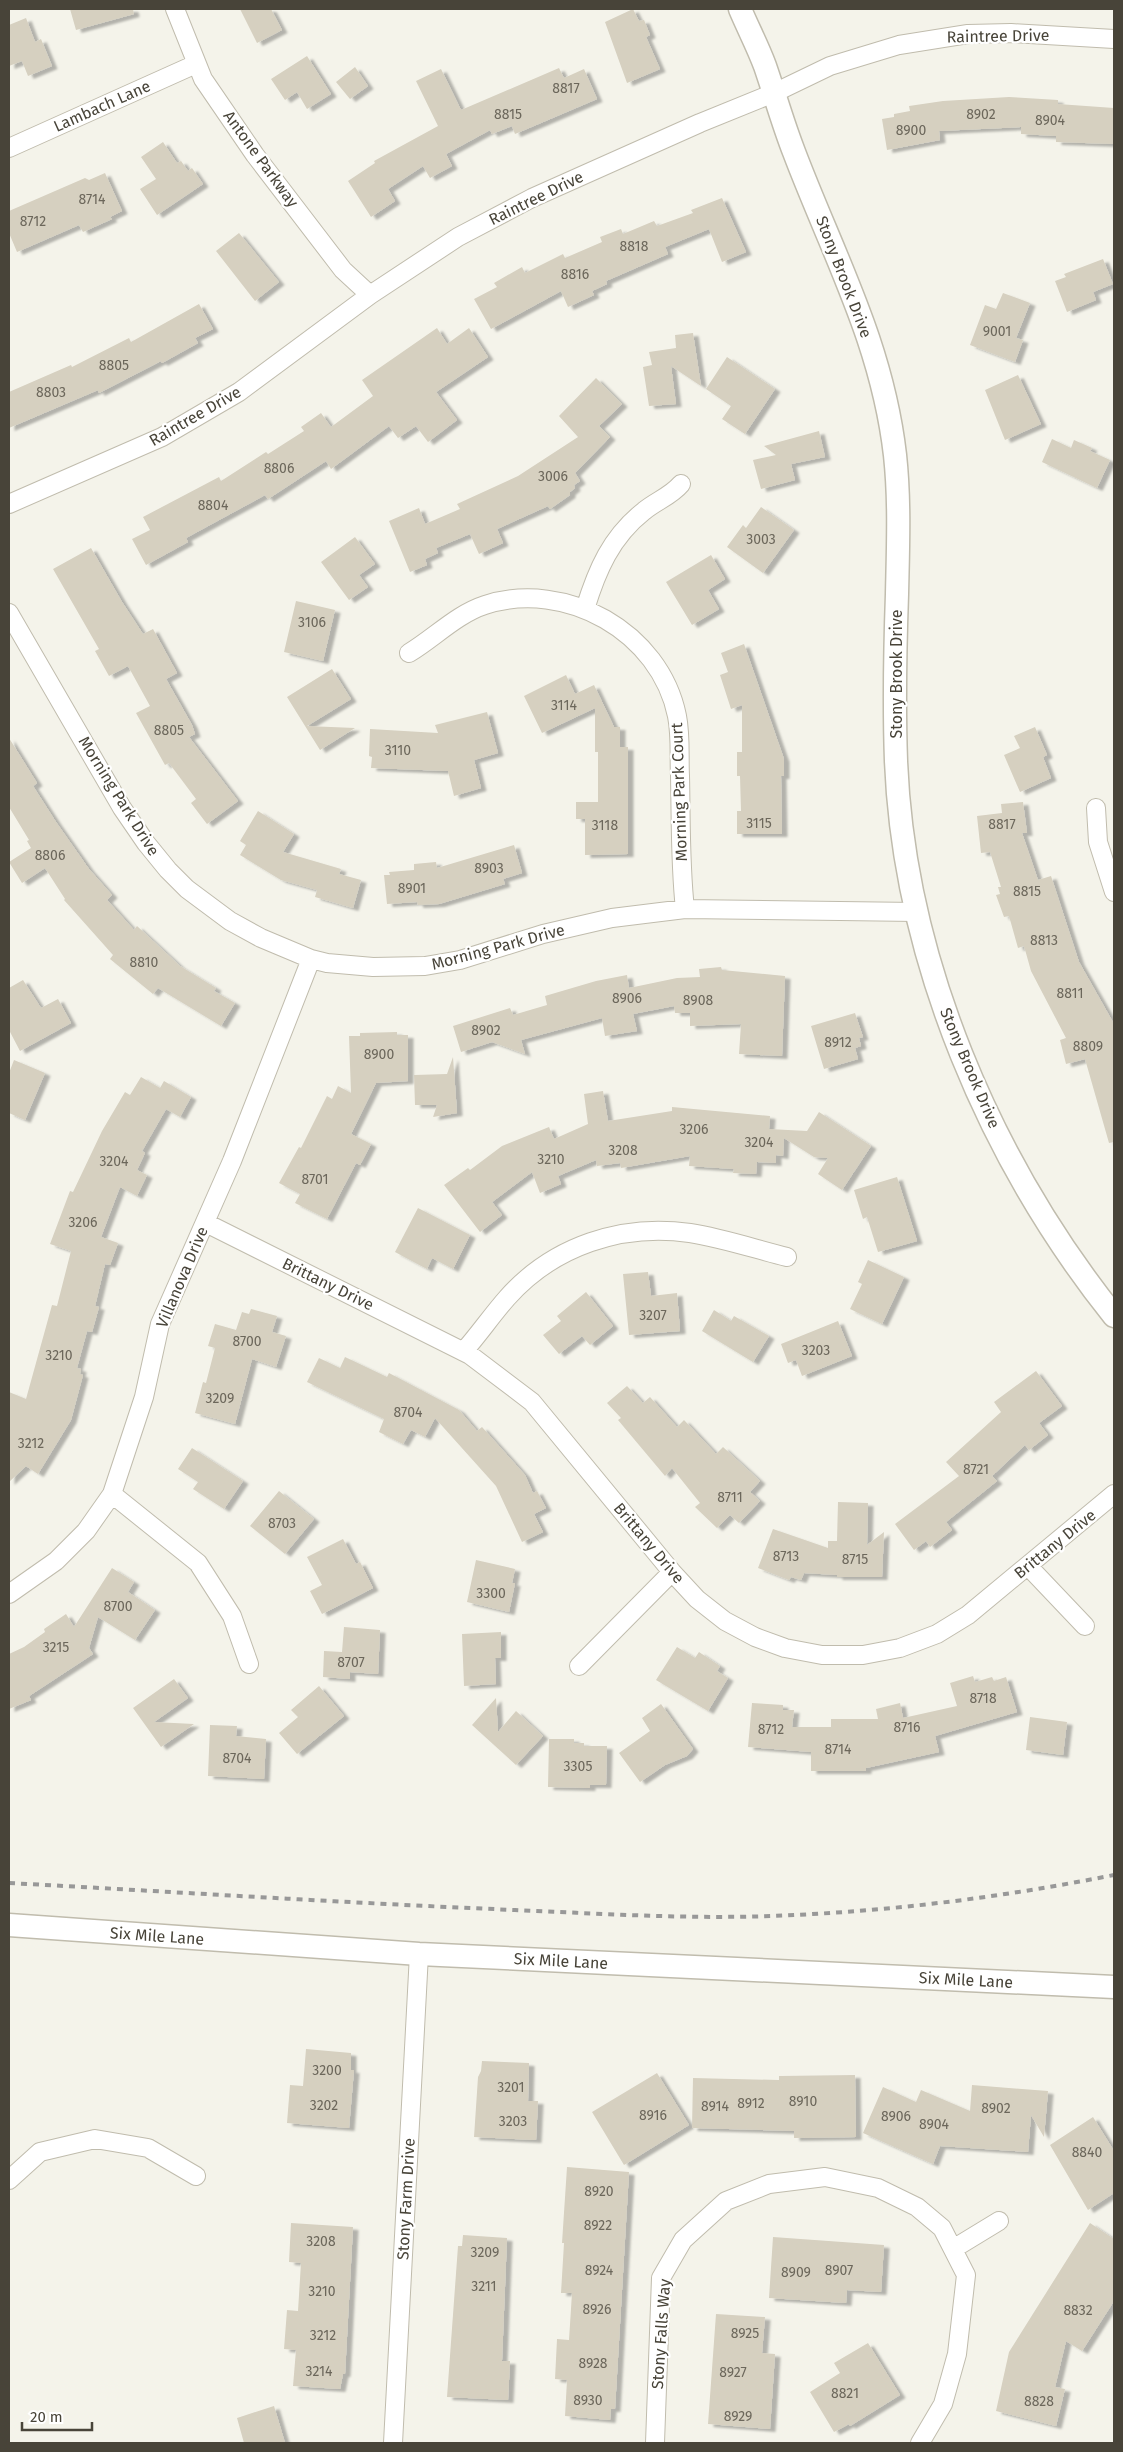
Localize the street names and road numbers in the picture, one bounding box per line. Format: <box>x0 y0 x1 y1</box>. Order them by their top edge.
street label: Raintree Drive <box>946 26 1050 46</box>
street label: Lambach Lane <box>51 76 153 136</box>
street label: Antone Parkway <box>220 107 303 211</box>
street label: Raintree Drive <box>486 167 586 229</box>
street label: Stony Brook Drive <box>812 213 876 341</box>
street label: Raintree Drive <box>146 382 244 450</box>
street label: Stony Brook Drive <box>887 609 906 739</box>
street label: Morning Park Court <box>667 722 691 862</box>
street label: Morning Park Drive <box>75 733 163 859</box>
street label: Morning Park Drive <box>429 920 567 974</box>
street label: Stony Brook Drive <box>936 1005 1004 1131</box>
street label: Villanova Drive <box>152 1224 212 1330</box>
street label: Brittany Drive <box>279 1254 377 1314</box>
street label: Brittany Drive <box>610 1499 688 1587</box>
street label: Brittany Drive <box>1010 1505 1100 1583</box>
street label: Six Mile Lane <box>109 1923 205 1949</box>
street label: Six Mile Lane <box>513 1949 609 1973</box>
street label: Six Mile Lane <box>918 1968 1014 1992</box>
street label: Stony Farm Drive <box>393 2137 419 2261</box>
street label: Stony Falls Way <box>648 2278 674 2390</box>

